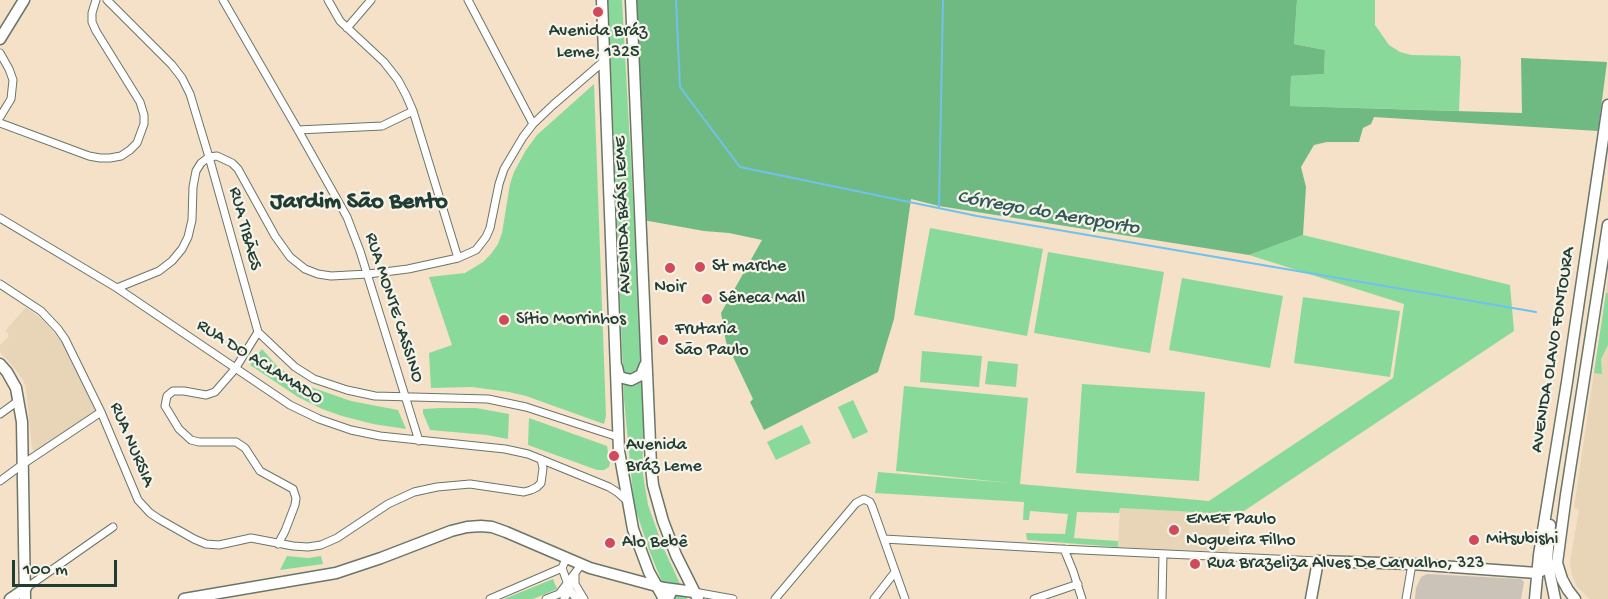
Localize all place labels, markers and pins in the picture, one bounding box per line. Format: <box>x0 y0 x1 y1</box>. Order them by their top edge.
marker: Avenida Bráz Leme, 1325 <box>591 5 605 19</box>
place label: Avenida Bráz Leme, 1325 <box>549 21 647 63</box>
place label: St marche <box>712 256 786 278</box>
marker: St marche <box>693 260 707 274</box>
marker: Noir <box>663 261 677 275</box>
place label: Noir <box>654 277 686 299</box>
place label: Sêneca Mall <box>719 288 805 310</box>
marker: Sêneca Mall <box>700 292 714 306</box>
place label: Sítio Morrinhos <box>516 309 626 331</box>
marker: Sítio Morrinhos <box>497 313 511 327</box>
place label: Frutaria São Paulo <box>675 319 749 362</box>
marker: Frutaria São Paulo <box>656 333 670 347</box>
place label: Avenida Bráz Leme <box>626 435 702 478</box>
marker: Avenida Bráz Leme <box>607 449 621 463</box>
place label: EMEF Paulo Nogueira Filho <box>1186 509 1296 552</box>
marker: EMEF Paulo Nogueira Filho <box>1167 523 1181 537</box>
place label: Mitsubishi <box>1486 529 1558 551</box>
place label: Alo Bebê <box>622 532 687 554</box>
marker: Mitsubishi <box>1467 533 1481 547</box>
marker: Alo Bebê <box>603 536 617 550</box>
place label: Rua Brazeliza Alves De Carvalho, 323 <box>1207 553 1484 575</box>
marker: Rua Brazeliza Alves De Carvalho, 323 <box>1188 557 1202 571</box>

